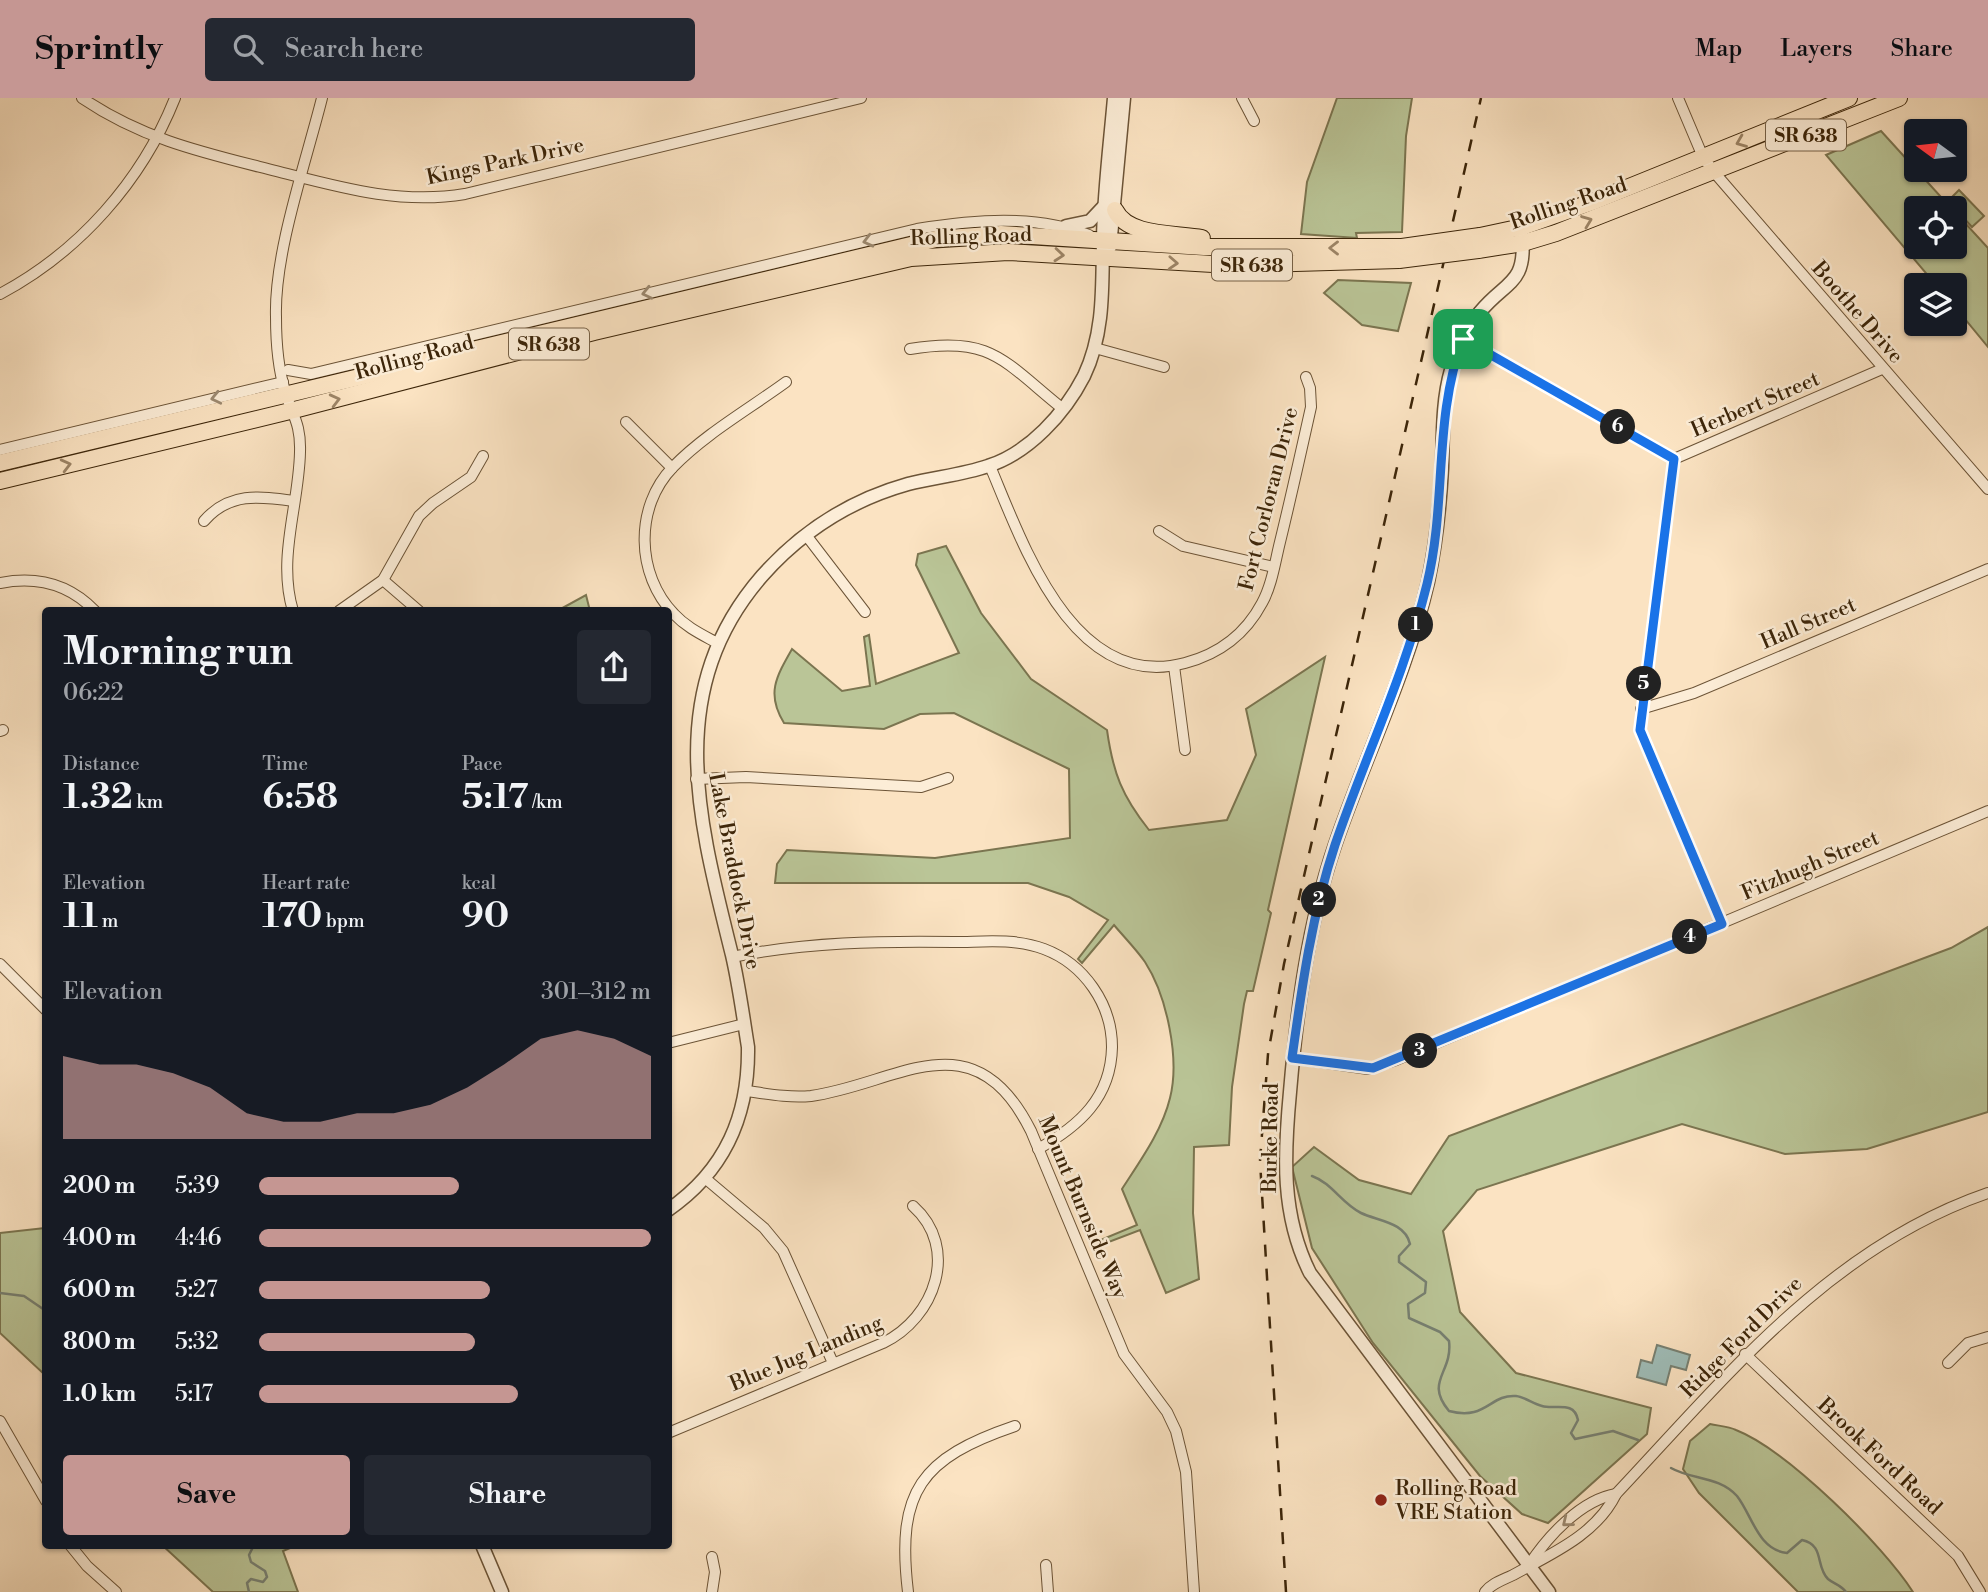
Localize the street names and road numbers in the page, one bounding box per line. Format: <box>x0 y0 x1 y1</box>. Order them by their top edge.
road number: SR 638 <box>1766 120 1846 150</box>
street label: Kings Park Drive <box>424 133 586 191</box>
street label: Rolling Road <box>1506 172 1630 236</box>
street label: Rolling Road <box>910 222 1032 252</box>
road number: SR 638 <box>1212 250 1292 280</box>
street label: Boothe Drive <box>1805 256 1909 369</box>
road number: SR 638 <box>509 328 589 360</box>
street label: Rolling Road <box>352 330 477 386</box>
street label: Herbert Street <box>1687 366 1824 444</box>
street label: Fort Corloran Drive <box>1234 405 1304 594</box>
street label: Hall Street <box>1757 592 1861 656</box>
street label: Lake Braddock Drive <box>702 771 766 972</box>
street label: Fitzhugh Street <box>1738 825 1884 907</box>
street label: Burke Road <box>1257 1083 1285 1194</box>
street label: Mount Burnside Way <box>1032 1112 1133 1304</box>
street label: Ridge Ford Drive <box>1675 1271 1808 1404</box>
street label: Blue Jug Landing <box>725 1310 887 1398</box>
street label: Brook Ford Road <box>1811 1392 1947 1521</box>

